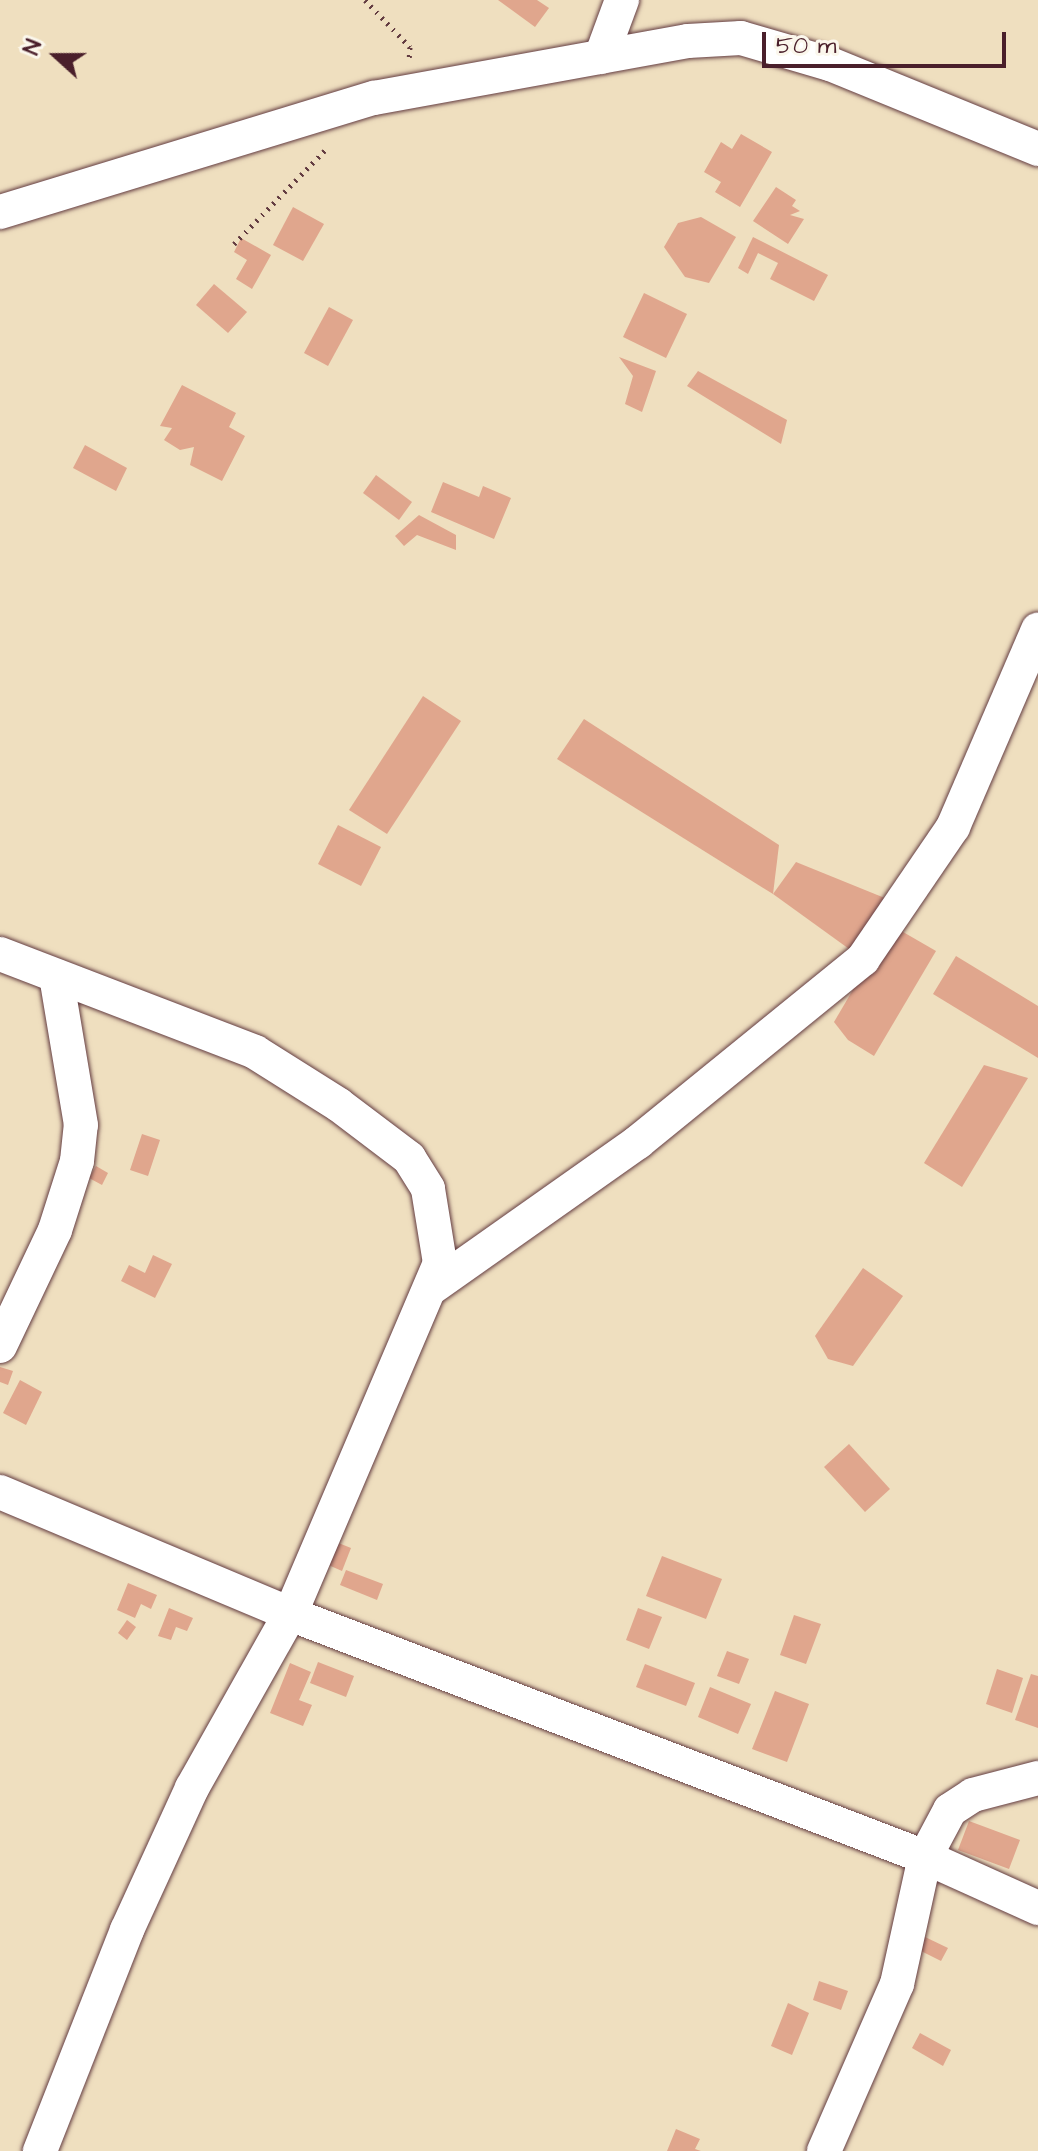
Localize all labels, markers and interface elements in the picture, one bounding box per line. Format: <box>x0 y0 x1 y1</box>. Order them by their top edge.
north arrow <box>16 16 96 96</box>
scale bar <box>766 16 1010 66</box>
text: 50 m <box>776 29 836 63</box>
text: N <box>16 35 50 59</box>

